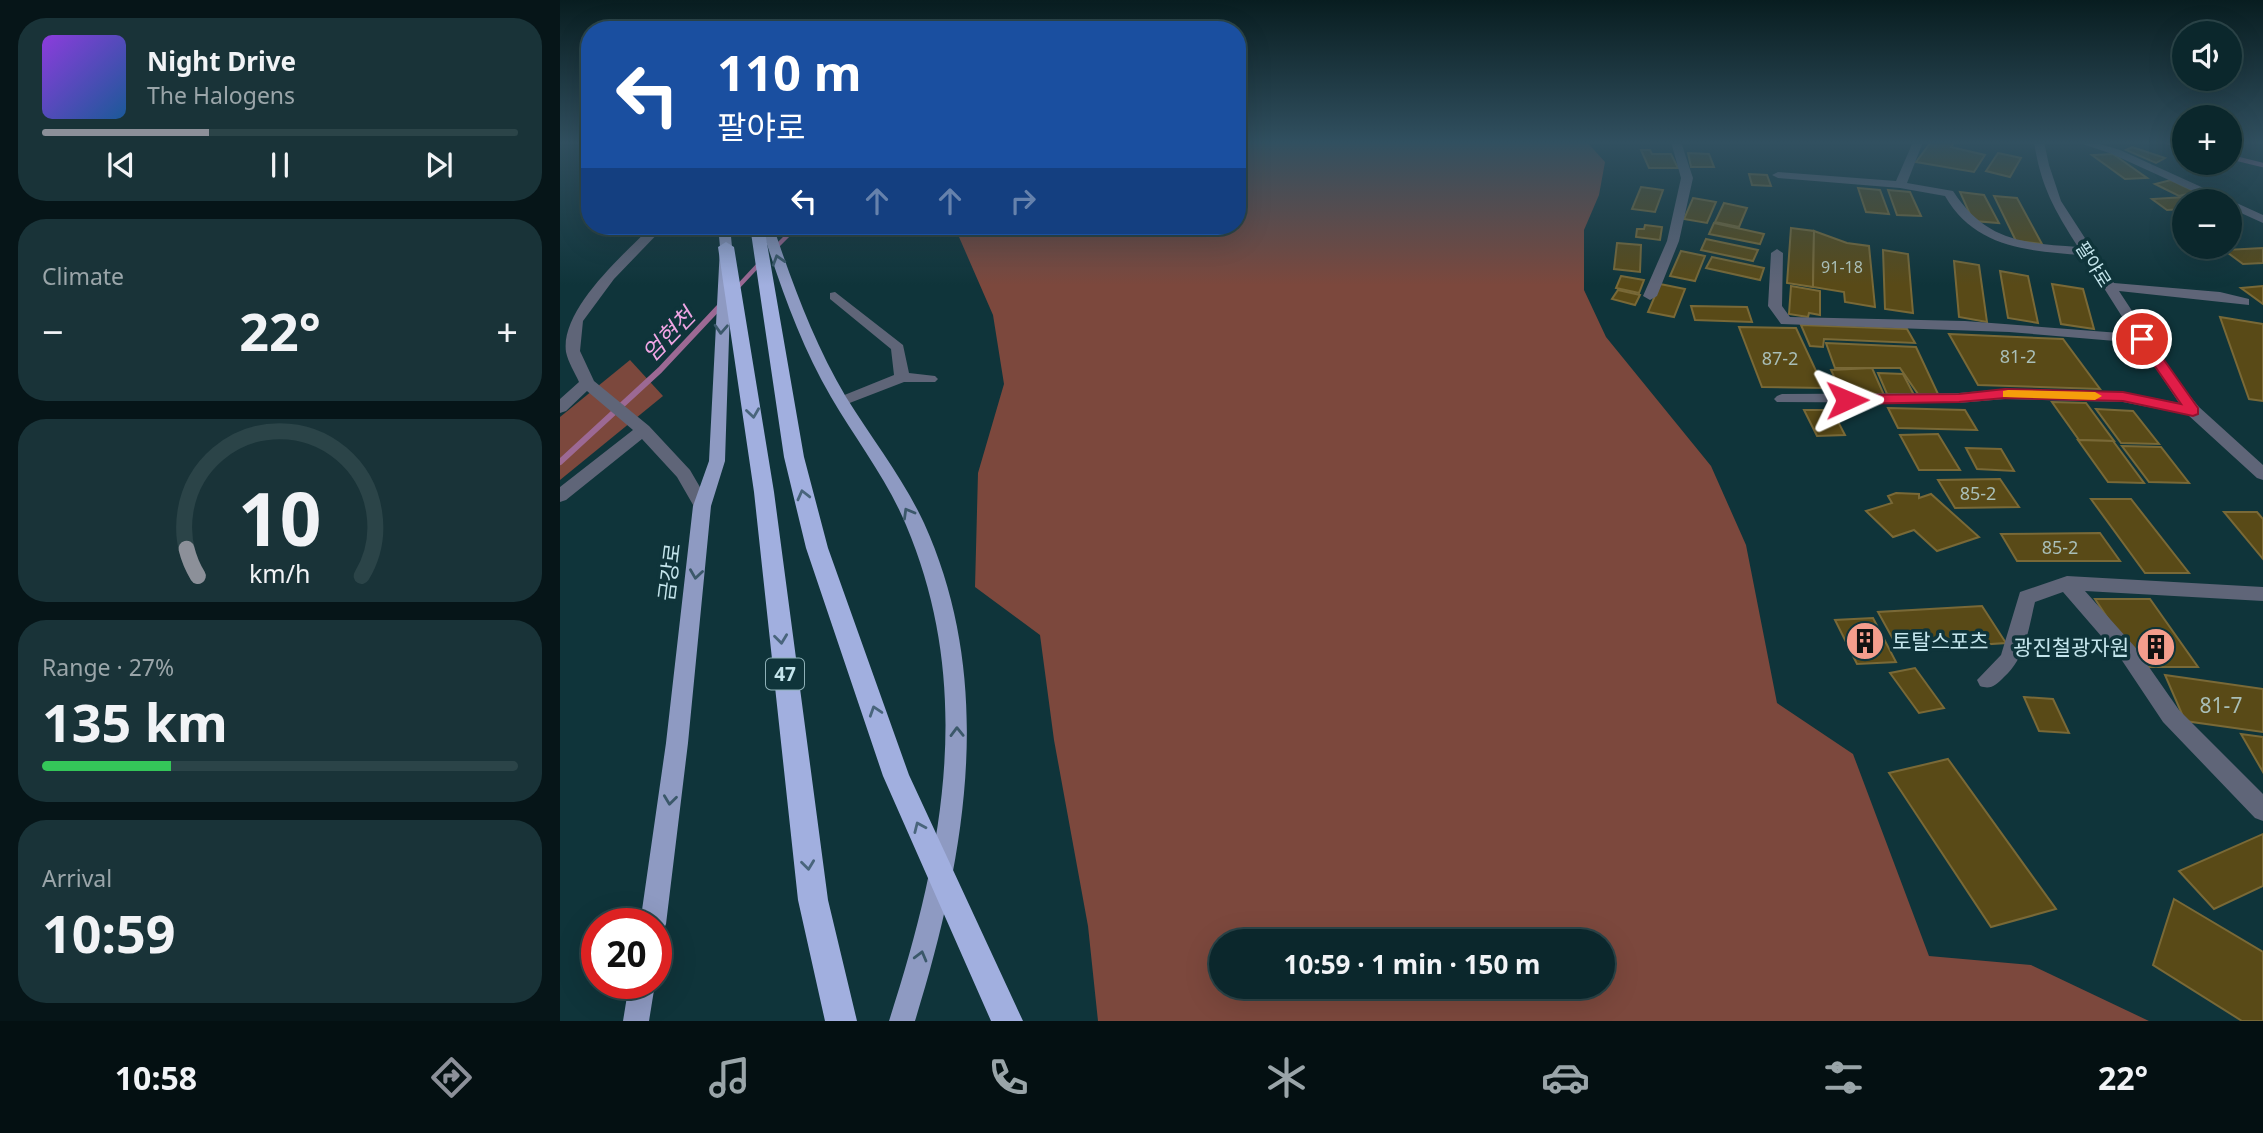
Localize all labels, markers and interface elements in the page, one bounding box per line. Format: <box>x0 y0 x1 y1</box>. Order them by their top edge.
map controls <box>2172 21 2242 259</box>
button: sound <box>2172 21 2242 91</box>
text: 110 m <box>717 39 862 105</box>
text: Night Drive <box>147 43 296 79</box>
icon: left <box>602 49 693 140</box>
text: The Halogens <box>147 79 295 111</box>
text: 팔야로 <box>717 105 805 148</box>
button: + <box>2172 105 2242 175</box>
icon: previous <box>102 146 140 184</box>
icon: pause <box>261 146 299 184</box>
icon: next <box>420 146 458 184</box>
icon: left <box>785 182 823 220</box>
icon: ahead <box>858 182 896 220</box>
icon: ahead <box>931 182 969 220</box>
icon: right <box>1004 182 1042 220</box>
button: − <box>2172 189 2242 259</box>
street label: 팔야로 <box>2071 237 2117 291</box>
one-way arrow <box>771 254 786 266</box>
house number: 91-18 <box>1821 256 1863 278</box>
text: Climate <box>42 260 124 292</box>
text: 22° <box>239 295 321 366</box>
water label: 엄현천 <box>634 298 704 368</box>
text: − <box>42 305 64 357</box>
text: + <box>496 305 518 357</box>
pin <box>2112 309 2172 369</box>
icon: arrive <box>2123 320 2161 358</box>
one-way arrow <box>714 323 729 334</box>
house number: 81-2 <box>2000 344 2036 368</box>
house number: 87-2 <box>1762 346 1798 370</box>
position arrow <box>1810 363 1884 437</box>
one-way arrow <box>745 407 760 419</box>
text: 10 <box>238 469 322 568</box>
house number: 85-2 <box>1960 481 1996 505</box>
one-way arrow <box>797 489 812 501</box>
one-way arrow <box>904 507 917 520</box>
house number: 85-2 <box>2042 535 2078 559</box>
street label: 금강로 <box>652 542 686 602</box>
text: km/h <box>249 556 311 590</box>
one-way arrow <box>689 568 704 580</box>
building icon: 토탈스포츠 <box>1844 620 1886 662</box>
building icon: 광진철광자원 <box>2135 626 2177 668</box>
place label: 토탈스포츠 <box>1892 627 1989 655</box>
one-way arrow <box>774 633 789 645</box>
place label: 광진철광자원 <box>2013 633 2129 661</box>
text: Range · 27% <box>42 651 174 683</box>
road number: 47 <box>766 659 804 690</box>
text: 135 km <box>42 686 228 757</box>
house number: 81-7 <box>2200 691 2242 719</box>
one-way arrow <box>868 705 883 717</box>
one-way arrow <box>949 726 965 737</box>
one-way arrow <box>663 794 678 806</box>
one-way arrow <box>913 822 927 834</box>
one-way arrow <box>801 859 816 871</box>
text: Arrival <box>42 862 112 894</box>
text: 10:59 <box>42 897 176 968</box>
speed limit sign: 20 <box>581 908 672 999</box>
text: 10:59 · 1 min · 150 m <box>1284 946 1540 982</box>
one-way arrow <box>913 950 927 962</box>
icon: directions <box>427 1053 476 1102</box>
icon: music <box>705 1053 754 1102</box>
icon: phone <box>984 1053 1033 1102</box>
icon: climate <box>1262 1053 1311 1102</box>
icon: car <box>1541 1053 1590 1102</box>
icon: filters <box>1819 1053 1868 1102</box>
text: 10:58 <box>115 1056 197 1099</box>
text: 22° <box>2098 1056 2148 1099</box>

